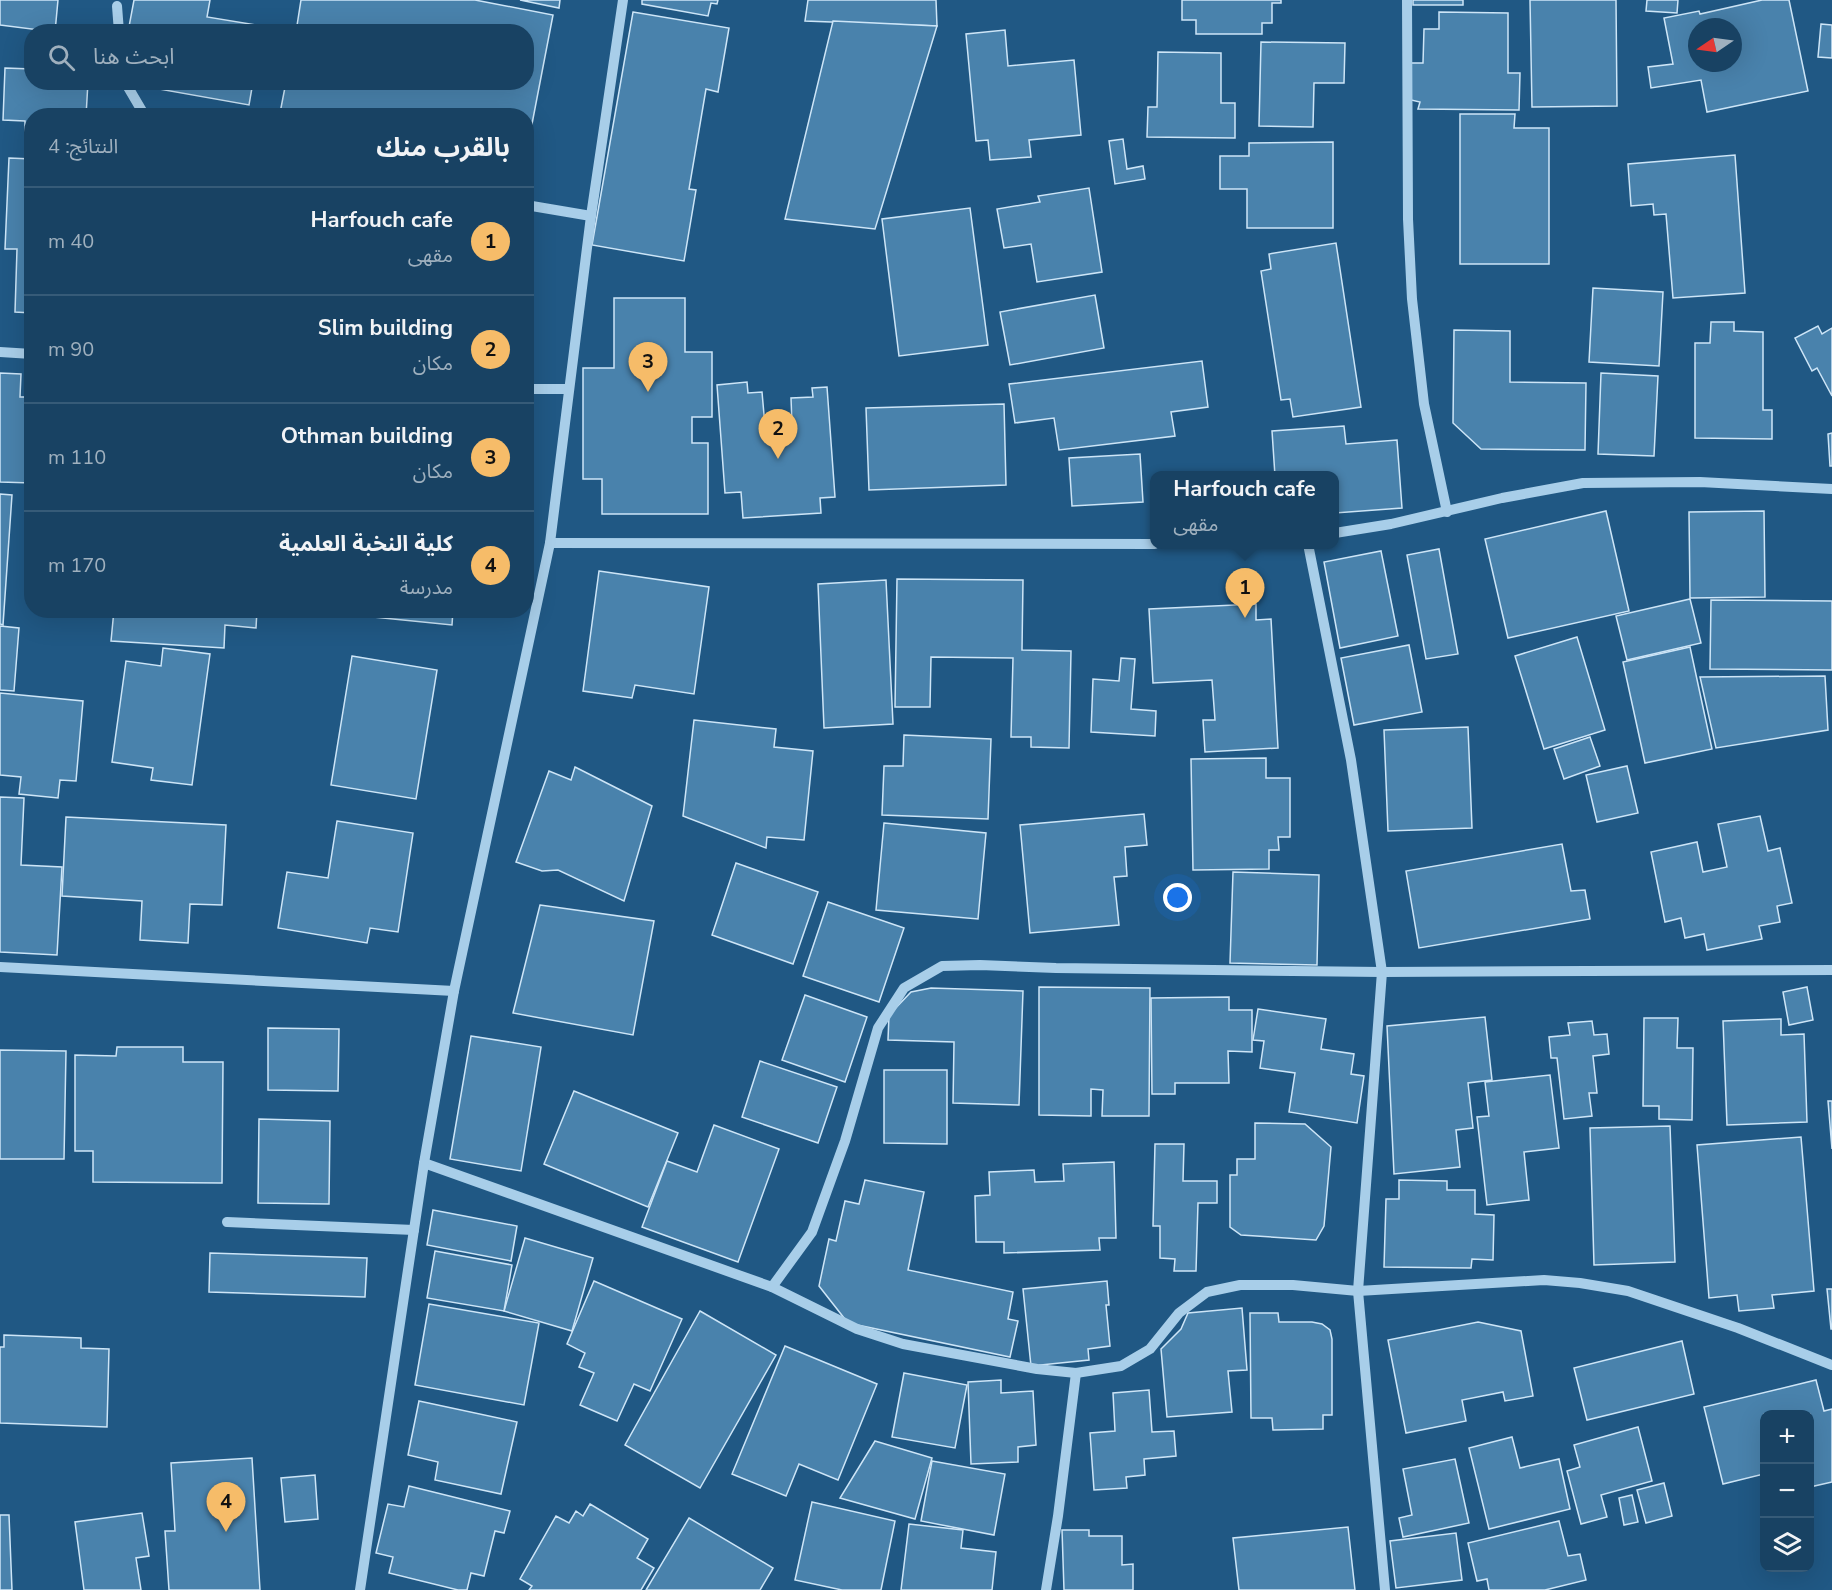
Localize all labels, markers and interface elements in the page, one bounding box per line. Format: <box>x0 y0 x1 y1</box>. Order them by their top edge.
north arrow <box>1688 18 1742 72</box>
search box <box>24 24 534 90</box>
icon: search <box>45 41 78 74</box>
text: ابحث هنا <box>93 42 174 72</box>
text: بالقرب منك <box>376 130 510 165</box>
text: النتائج: 4 <box>48 133 118 160</box>
text: Harfouch cafe <box>310 205 453 235</box>
text: 40 m <box>48 228 94 255</box>
text: 1 <box>485 228 497 255</box>
text: مقهى <box>408 242 453 269</box>
text: Slim building <box>318 313 453 343</box>
text: 90 m <box>48 336 94 363</box>
text: 2 <box>485 336 497 363</box>
pin: 3 <box>628 342 668 392</box>
text: مكان <box>413 350 453 377</box>
pin: 2 <box>758 410 798 459</box>
text: Othman building <box>281 421 453 451</box>
text: 110 m <box>48 444 106 471</box>
text: 3 <box>485 444 497 471</box>
text: مكان <box>413 458 453 485</box>
popup <box>1150 471 1339 549</box>
text: Harfouch cafe <box>1173 474 1316 504</box>
text: مقهى <box>1173 511 1218 538</box>
text: كلية النخبة العلمية <box>279 529 453 559</box>
text: 170 m <box>48 552 106 579</box>
text: 4 <box>485 552 497 579</box>
pin: 1 <box>1226 568 1264 618</box>
text: مدرسة <box>400 574 453 601</box>
your location <box>1163 883 1192 912</box>
map controls <box>1760 1410 1814 1572</box>
button: + <box>1760 1410 1814 1464</box>
button: − <box>1760 1464 1814 1518</box>
pin: 4 <box>206 1482 246 1532</box>
button: layers <box>1760 1518 1814 1572</box>

